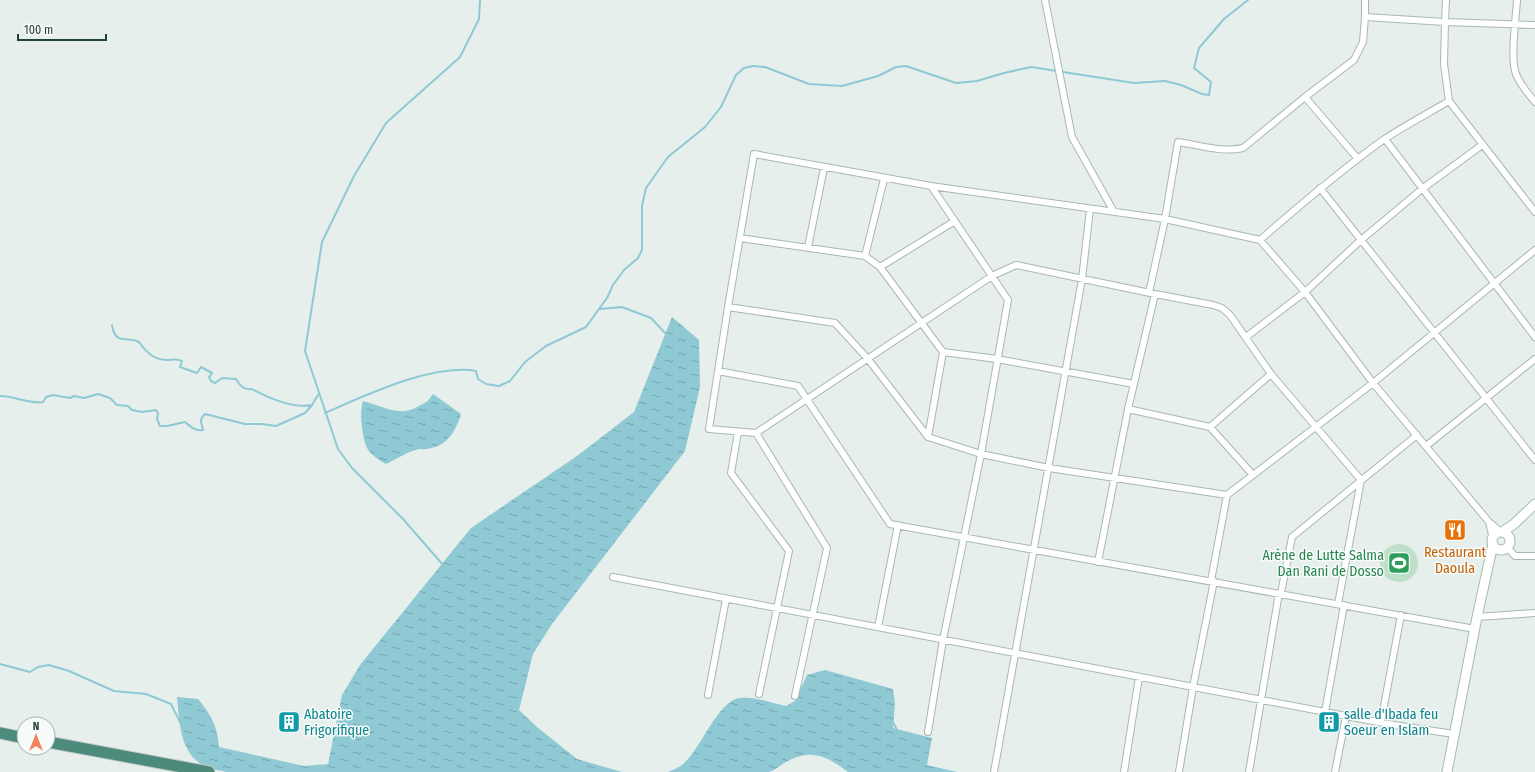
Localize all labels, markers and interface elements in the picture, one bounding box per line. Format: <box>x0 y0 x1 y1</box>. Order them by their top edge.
scale bar <box>18 16 106 42</box>
text: 100 m <box>24 23 53 37</box>
restaurant icon: Restaurant Daoula <box>1442 517 1468 543</box>
place label: Restaurant Daoula <box>1424 544 1487 577</box>
place label: Arène de Lutte Salma Dan Rani de Dosso <box>1262 547 1384 580</box>
sports icon: Arène de Lutte Salma Dan Rani de Dosso <box>1386 550 1412 576</box>
place label: Abatoire Frigorifique <box>304 706 369 739</box>
place label: salle d'Ibada feu Soeur en Islam <box>1344 706 1438 739</box>
building icon: Abatoire Frigorifique <box>276 709 302 735</box>
building icon: salle d'Ibada feu Soeur en Islam <box>1316 709 1342 735</box>
north arrow <box>16 716 56 756</box>
text: N <box>33 720 39 733</box>

